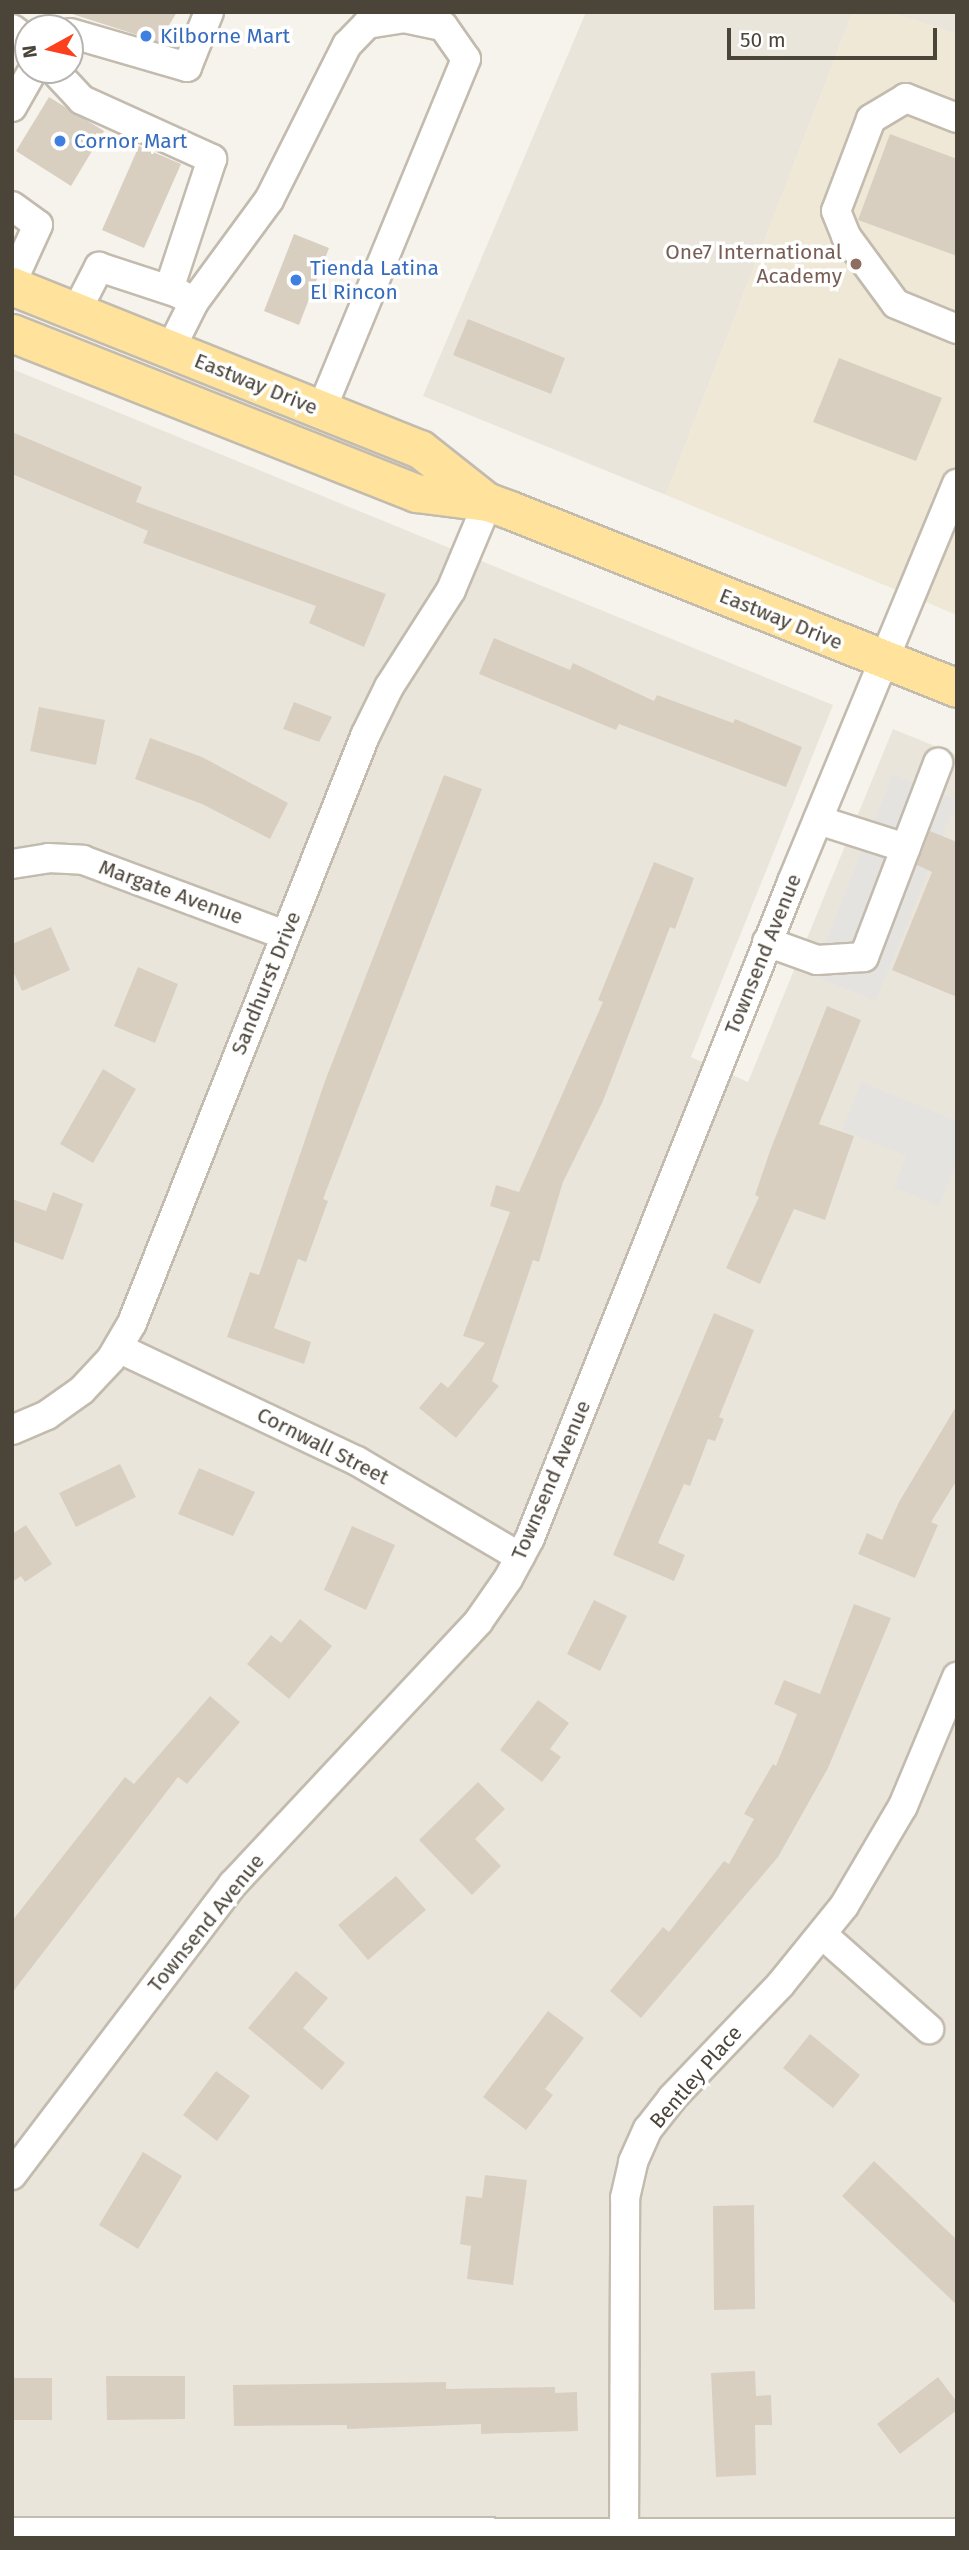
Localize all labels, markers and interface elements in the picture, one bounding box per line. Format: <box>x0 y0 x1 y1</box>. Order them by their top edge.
north arrow <box>14 14 84 84</box>
scale bar <box>731 14 941 58</box>
place label: Kilborne Mart <box>160 23 290 49</box>
text: 50 m <box>740 27 786 53</box>
marker: Kilborne Mart <box>138 28 154 44</box>
text: N <box>17 44 42 60</box>
place label: Cornor Mart <box>74 128 187 154</box>
marker: Cornor Mart <box>52 133 68 149</box>
place label: One7 International Academy <box>665 239 842 289</box>
place label: Tienda Latina El Rincon <box>310 255 439 305</box>
marker: One7 International Academy <box>848 256 864 272</box>
marker: Tienda Latina El Rincon <box>288 272 304 288</box>
street label: Eastway Drive <box>191 348 321 420</box>
street label: Eastway Drive <box>716 583 846 655</box>
street label: Margate Avenue <box>96 854 246 930</box>
street label: Townsend Avenue <box>719 870 807 1038</box>
street label: Sandhurst Drive <box>226 908 306 1058</box>
street label: Townsend Avenue <box>506 1397 596 1563</box>
street label: Cornwall Street <box>253 1402 393 1490</box>
street label: Townsend Avenue <box>142 1849 270 1997</box>
street label: Bentley Place <box>645 2021 747 2133</box>

